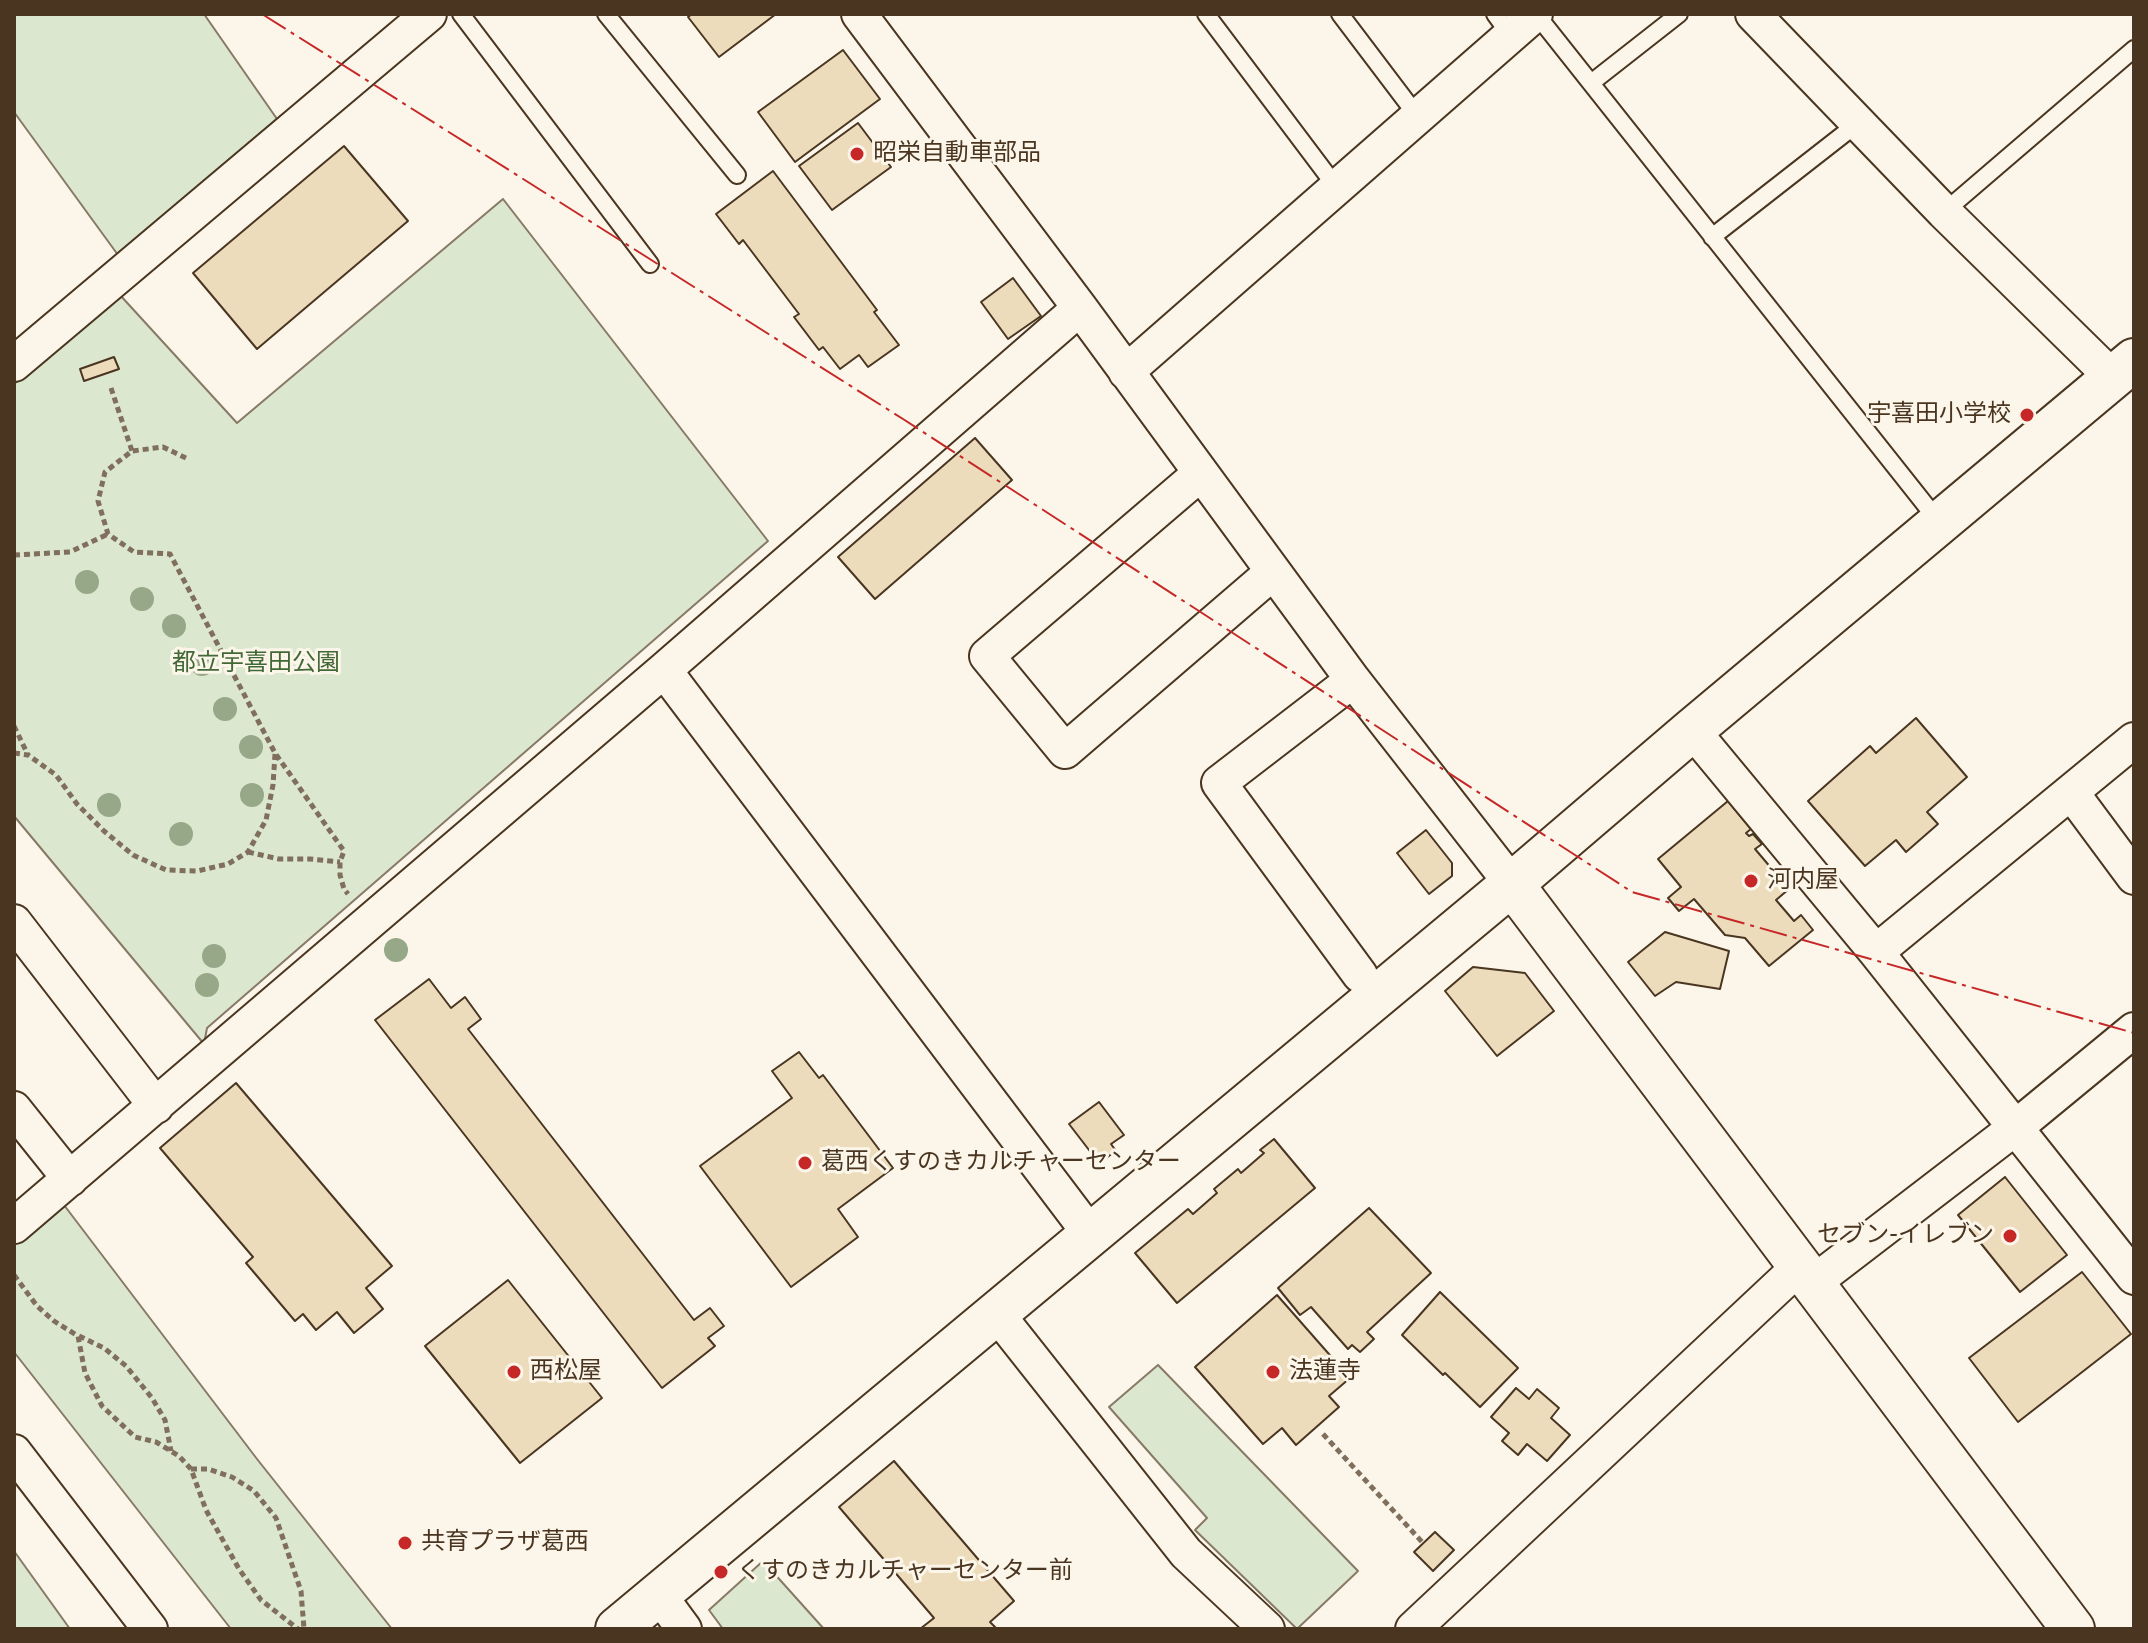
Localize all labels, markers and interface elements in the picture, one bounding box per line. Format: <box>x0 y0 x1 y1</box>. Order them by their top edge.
place label: 昭栄自動車部品 <box>873 140 1041 168</box>
marker: 昭栄自動車部品 <box>848 145 866 163</box>
place label: 宇喜田小学校 <box>1867 401 2011 429</box>
marker: 宇喜田小学校 <box>2018 406 2036 424</box>
park label: 都立宇喜田公園 <box>172 650 340 678</box>
place label: 河内屋 <box>1767 867 1839 895</box>
marker: 河内屋 <box>1742 872 1760 890</box>
place label: 葛西くすのきカルチャーセンター <box>821 1149 1181 1177</box>
marker: 葛西くすのきカルチャーセンター <box>796 1154 814 1172</box>
place label: セブン-イレブン <box>1817 1222 1994 1250</box>
marker: セブン-イレブン <box>2001 1227 2019 1245</box>
place label: 西松屋 <box>530 1358 602 1386</box>
place label: 法蓮寺 <box>1289 1358 1361 1386</box>
marker: 西松屋 <box>505 1363 523 1381</box>
marker: 法蓮寺 <box>1264 1363 1282 1381</box>
place label: 共育プラザ葛西 <box>421 1529 589 1557</box>
marker: 共育プラザ葛西 <box>396 1534 414 1552</box>
place label: くすのきカルチャーセンター前 <box>737 1558 1073 1586</box>
marker: くすのきカルチャーセンター前 <box>712 1563 730 1581</box>

